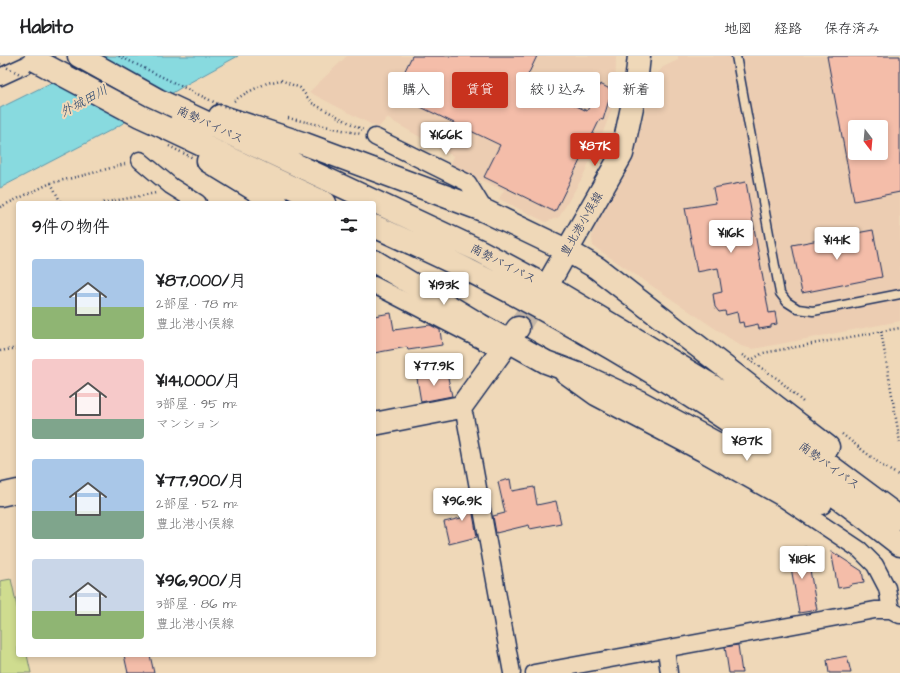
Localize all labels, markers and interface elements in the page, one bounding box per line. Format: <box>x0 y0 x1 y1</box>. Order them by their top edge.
text: Habito <box>20 14 73 41</box>
text: 地図 <box>724 19 752 39</box>
text: 経路 <box>774 19 802 39</box>
text: 保存済み <box>824 19 880 39</box>
chip: 購入 <box>388 72 444 108</box>
chip: 賃貸 <box>452 72 508 108</box>
chip: 絞り込み <box>516 72 600 108</box>
chip: 新着 <box>608 72 664 108</box>
water label: 外城田川 <box>57 81 111 121</box>
street label: 南勢バイパス <box>174 102 246 148</box>
north arrow <box>848 120 888 160</box>
map controls <box>848 120 888 160</box>
pin: ¥166K <box>418 122 474 156</box>
text: ¥166K <box>430 126 462 144</box>
pin: ¥87K <box>571 133 619 167</box>
text: ¥87K <box>579 137 611 155</box>
street label: 豊北港小俣線 <box>557 189 607 259</box>
icon: filters <box>338 214 360 236</box>
text: 9件の物件 <box>32 215 110 239</box>
pin: ¥116K <box>703 220 759 254</box>
text: ¥116K <box>718 224 744 242</box>
pin: ¥141K <box>809 227 865 261</box>
text: ¥141K <box>824 231 851 249</box>
street label: 南勢バイパス <box>467 240 539 288</box>
text: ¥87,000/月 <box>156 269 247 293</box>
pin: ¥193K <box>416 272 472 306</box>
icon: home <box>64 275 112 323</box>
text: ¥193K <box>429 276 459 294</box>
text: 2部屋 · 78 m² <box>156 295 238 313</box>
text: 豊北港小俣線 <box>156 315 234 333</box>
pin: ¥77.9K <box>401 353 467 387</box>
text: ¥77.9K <box>414 357 454 375</box>
text: ¥141,000/月 <box>156 369 241 393</box>
icon: home <box>64 375 112 423</box>
text: 3部屋 · 95 m² <box>156 395 238 413</box>
text: マンション <box>156 415 220 433</box>
pin: ¥87K <box>723 428 771 462</box>
text: ¥87K <box>731 432 763 450</box>
street label: 南勢バイパス <box>795 438 863 494</box>
text: ¥77,900/月 <box>156 469 245 493</box>
icon: home <box>64 475 112 523</box>
pin: ¥96.9K <box>429 488 495 522</box>
text: ¥96.9K <box>442 492 482 510</box>
text: 2部屋 · 52 m² <box>156 495 239 513</box>
text: 豊北港小俣線 <box>156 515 234 533</box>
pin: ¥118K <box>774 546 830 580</box>
text: ¥118K <box>789 550 815 568</box>
text: ¥96,900/月 <box>156 569 244 593</box>
icon: home <box>64 575 112 623</box>
text: 3部屋 · 86 m² <box>156 595 238 613</box>
text: 豊北港小俣線 <box>156 615 234 633</box>

